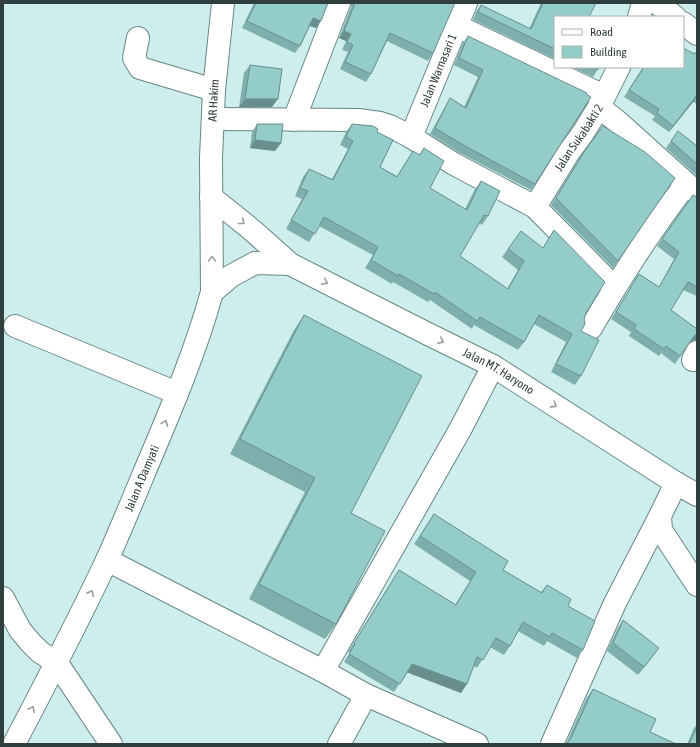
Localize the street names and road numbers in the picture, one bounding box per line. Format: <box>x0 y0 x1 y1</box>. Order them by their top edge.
street label: Jalan Warnasari 1 <box>417 31 460 109</box>
street label: AR Hakim <box>206 78 222 122</box>
street label: Jalan Sukabakti 2 <box>552 102 606 174</box>
street label: Jalan MT. Haryono <box>460 345 537 398</box>
street label: Jalan A Damyati <box>122 443 162 514</box>

